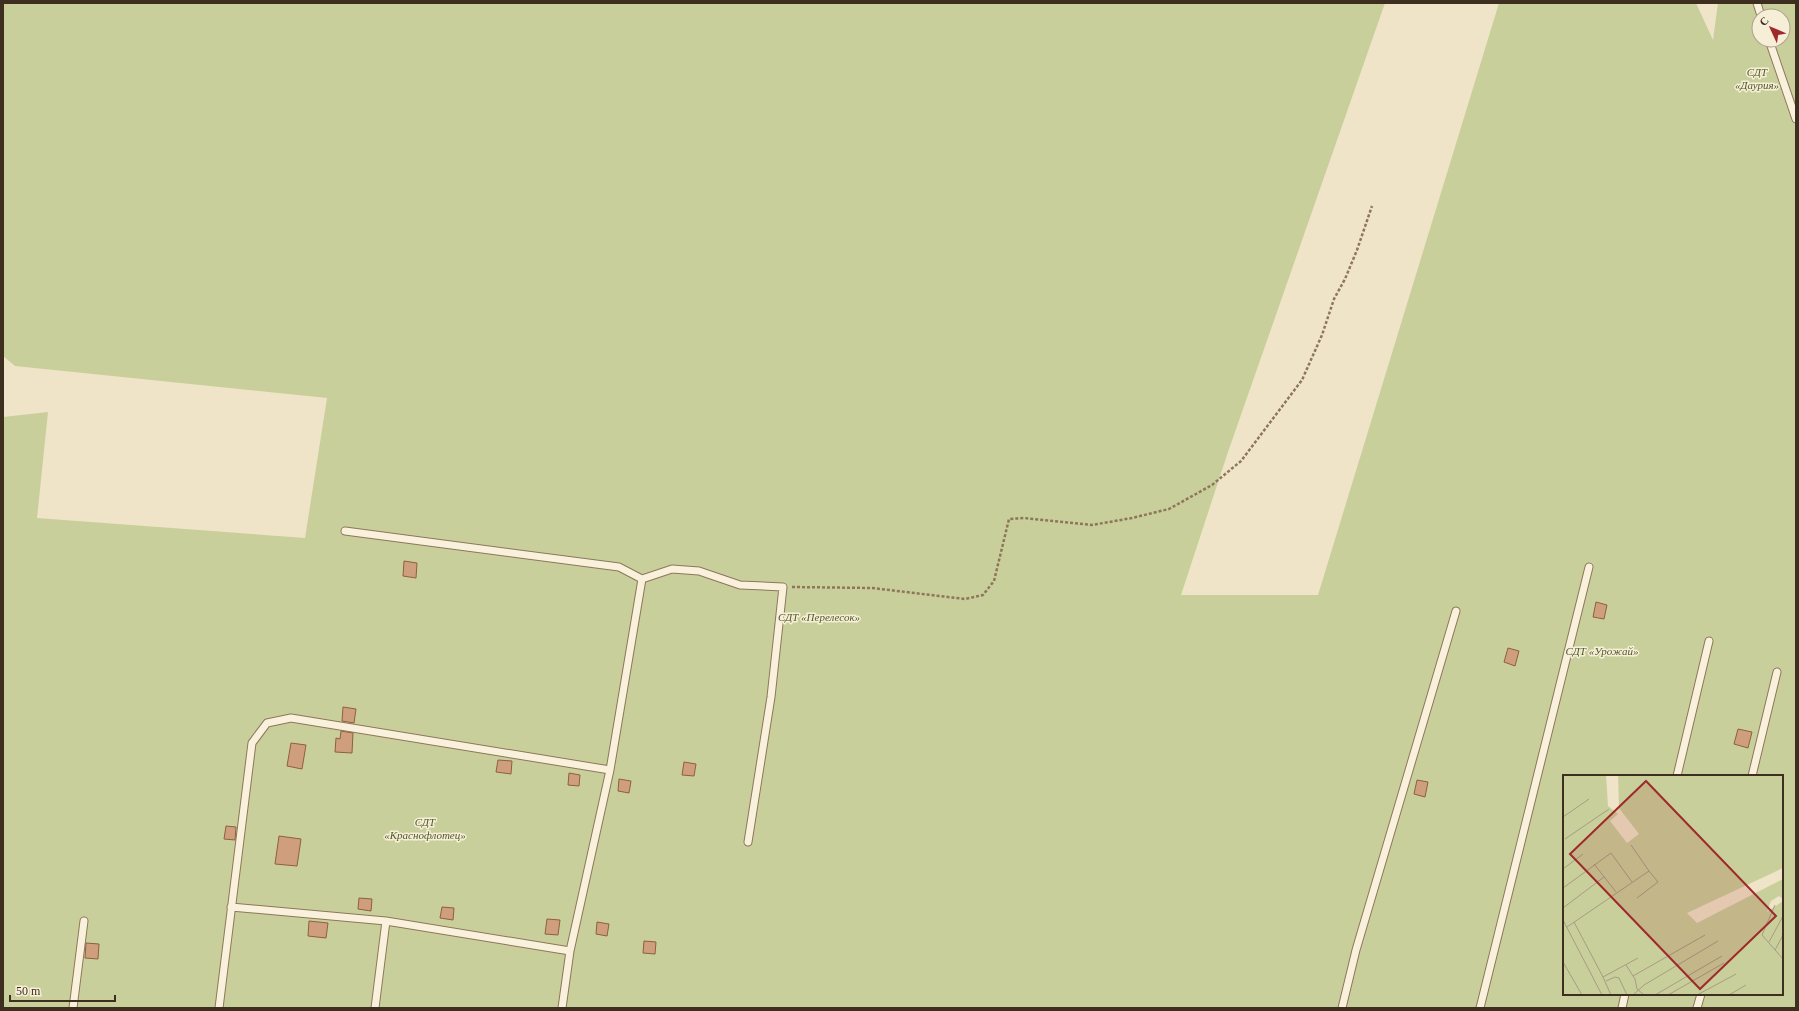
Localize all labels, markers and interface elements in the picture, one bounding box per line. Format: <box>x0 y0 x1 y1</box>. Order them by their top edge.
north arrow <box>1751 8 1791 48</box>
text: С <box>1757 14 1771 28</box>
park label: СДТ «Даурия» <box>1735 66 1779 91</box>
park label: СДТ «Перелесок» <box>778 611 860 623</box>
park label: СДТ «Урожай» <box>1566 645 1638 657</box>
inset map <box>1563 775 1783 995</box>
park label: СДТ «Краснофлотец» <box>384 816 466 841</box>
scale bar <box>10 977 115 1003</box>
text: 50 m <box>16 984 41 998</box>

